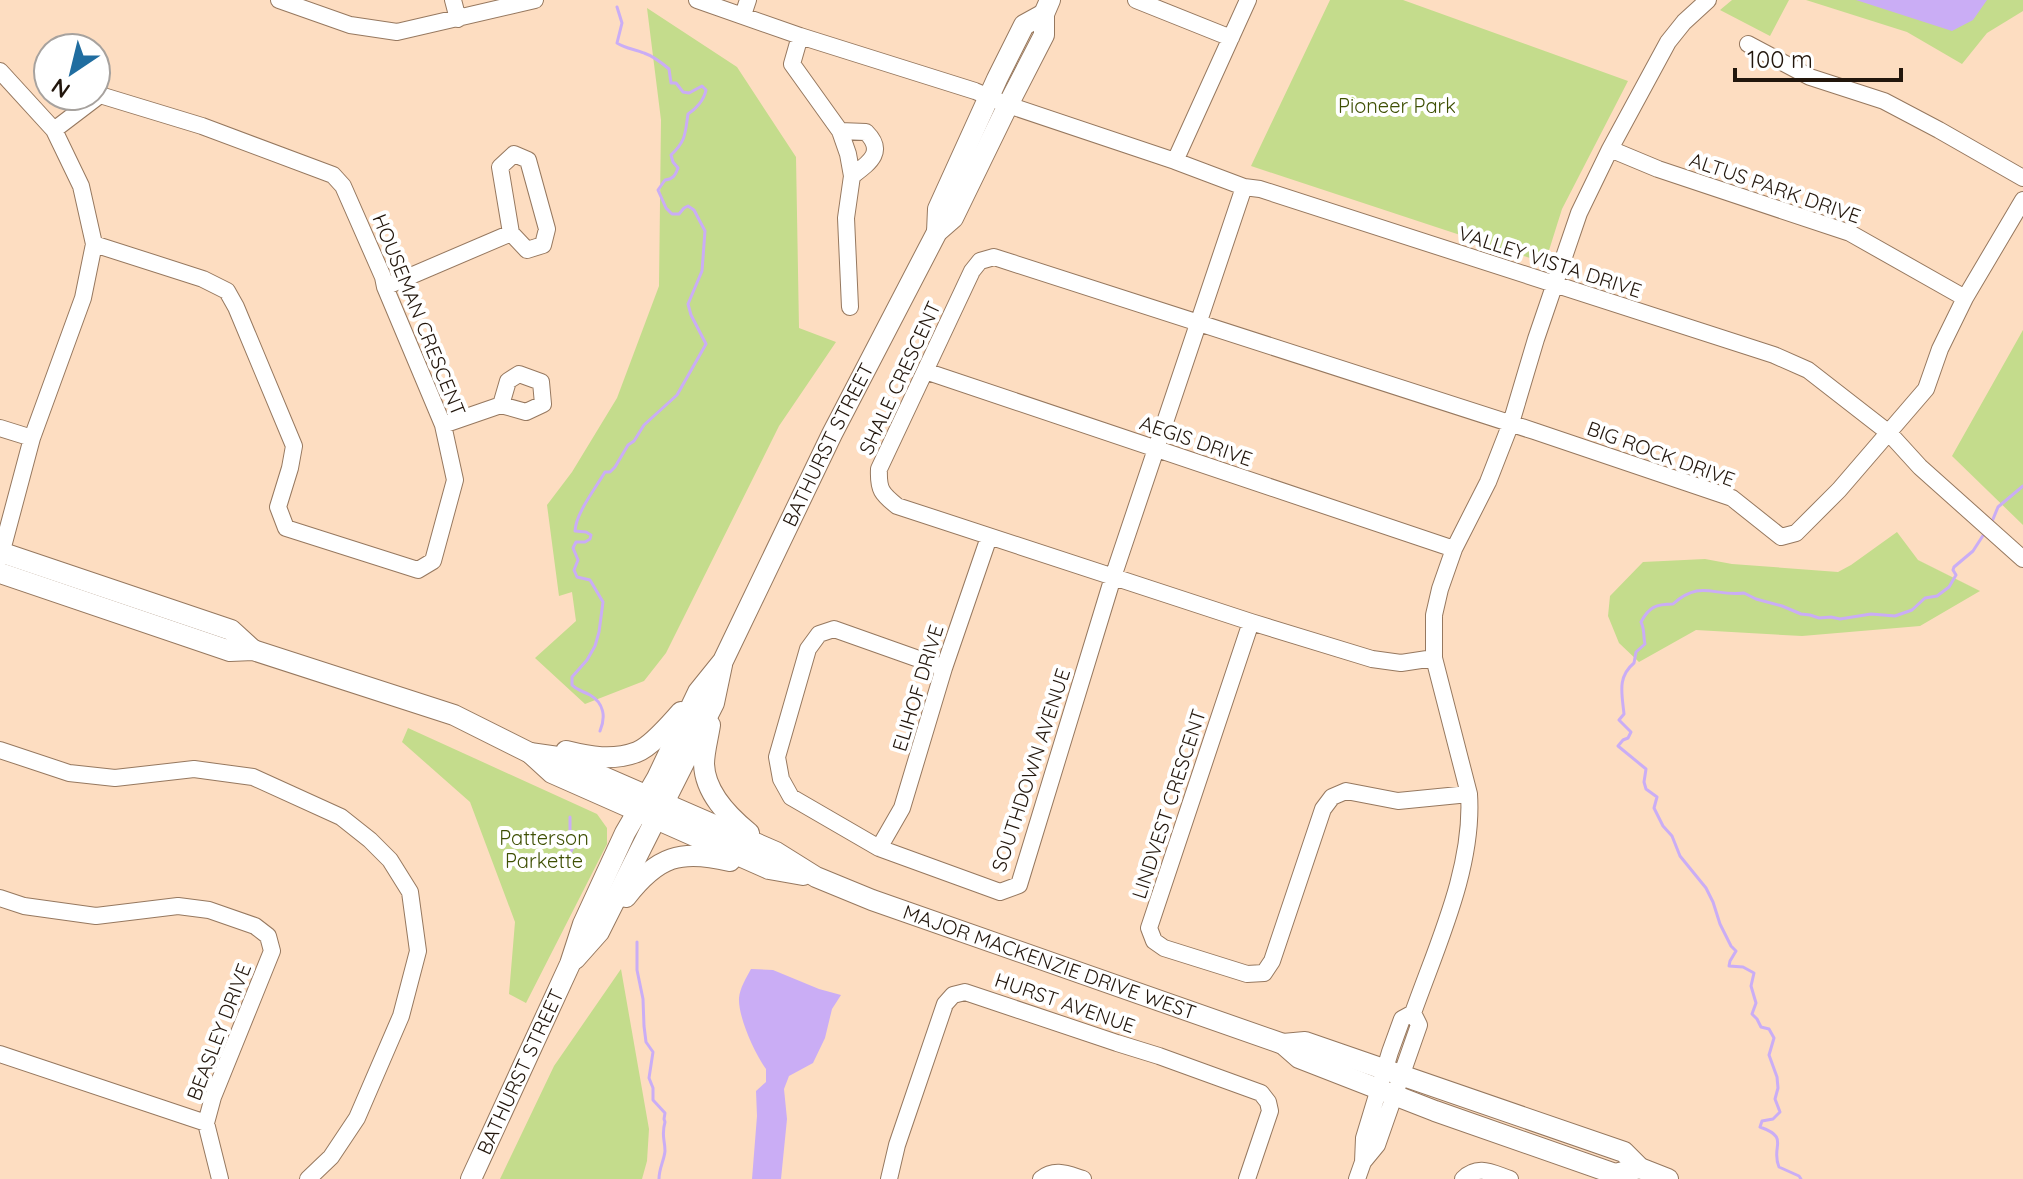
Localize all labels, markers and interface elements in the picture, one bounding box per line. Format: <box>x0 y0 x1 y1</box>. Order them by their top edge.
north arrow <box>32 32 112 112</box>
scale bar <box>1735 32 1901 82</box>
text: 100 m <box>1747 44 1813 74</box>
text: N <box>46 72 75 104</box>
park label: Pioneer Park <box>1338 93 1456 118</box>
street label: ALTUS PARK DRIVE <box>1686 147 1864 229</box>
street label: HOUSEMAN CRESCENT <box>367 210 472 420</box>
street label: VALLEY VISTA DRIVE <box>1455 220 1645 303</box>
street label: SHALE CRESCENT <box>853 297 946 458</box>
street label: BATHURST STREET <box>776 359 879 531</box>
street label: AEGIS DRIVE <box>1137 410 1256 471</box>
street label: BIG ROCK DRIVE <box>1584 415 1738 492</box>
street label: ELIHOF DRIVE <box>886 622 949 754</box>
street label: SOUTHDOWN AVENUE <box>986 665 1075 875</box>
street label: LINDVEST CRESCENT <box>1126 706 1211 902</box>
park label: Patterson Parkette <box>499 825 589 873</box>
street label: MAJOR MACKENZIE DRIVE WEST <box>900 899 1200 1025</box>
street label: BEASLEY DRIVE <box>181 960 256 1104</box>
street label: HURST AVENUE <box>992 967 1139 1038</box>
street label: BATHURST STREET <box>471 985 569 1158</box>

